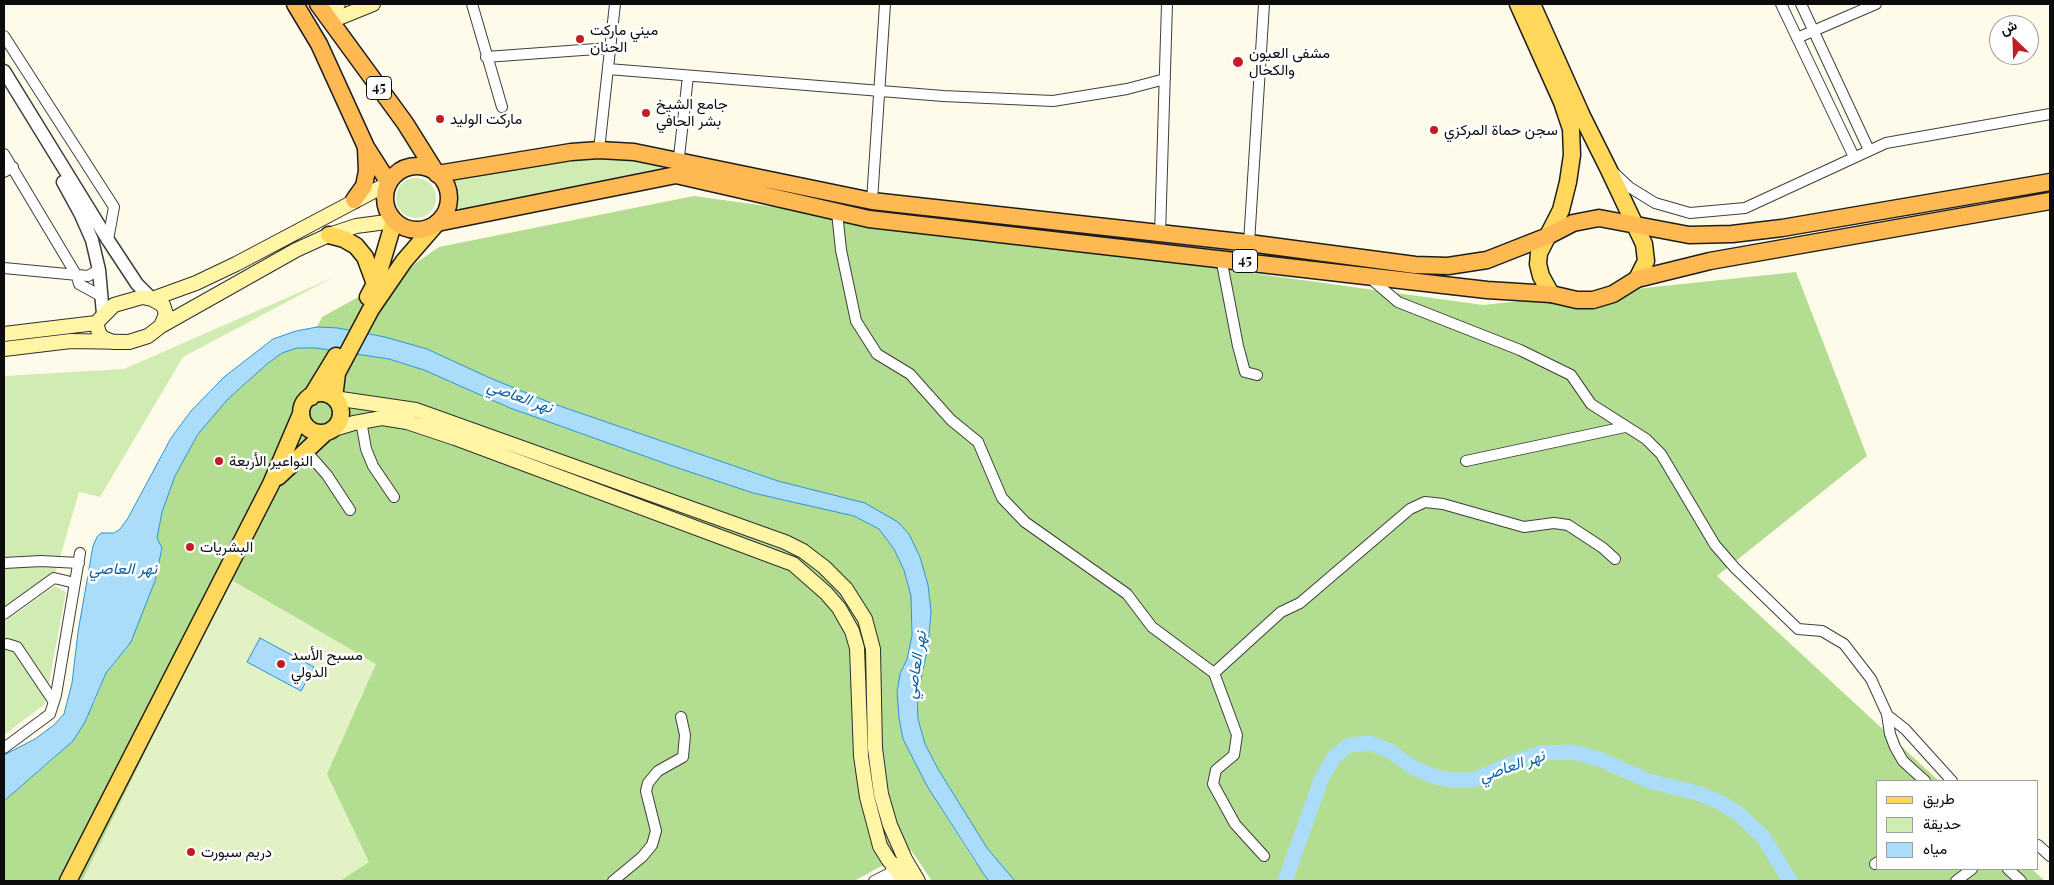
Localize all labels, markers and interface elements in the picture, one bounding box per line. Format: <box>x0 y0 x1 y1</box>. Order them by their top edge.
north arrow <box>1989 15 2039 65</box>
text: ش <box>1997 15 2020 39</box>
place label: ميني ماركت الحنان <box>590 21 658 56</box>
marker: ميني ماركت الحنان <box>574 33 586 45</box>
place label: مشفى العيون والكحال <box>1249 44 1330 79</box>
marker: مشفى العيون والكحال <box>1231 55 1245 69</box>
road number: 45 <box>366 76 392 100</box>
place label: جامع الشيخ بشر الحافي <box>656 95 728 130</box>
marker: جامع الشيخ بشر الحافي <box>640 107 652 119</box>
place label: ماركت الوليد <box>450 110 522 128</box>
marker: ماركت الوليد <box>434 113 446 125</box>
place label: سجن حماة المركزي <box>1444 121 1558 139</box>
marker: سجن حماة المركزي <box>1428 124 1440 136</box>
road number: 45 <box>1232 250 1258 272</box>
water label: نهر العاصي <box>485 376 555 418</box>
place label: النواعير الأربعة <box>229 452 313 470</box>
marker: النواعير الأربعة <box>213 455 225 467</box>
place label: البشريات <box>200 538 253 556</box>
marker: البشريات <box>184 541 196 553</box>
water label: نهر العاصي <box>89 559 157 579</box>
water label: نهر العاصي <box>901 630 931 700</box>
place label: مسبح الأسد الدولي <box>291 646 363 681</box>
marker: مسبح الأسد الدولي <box>275 658 287 670</box>
water label: نهر العاصي <box>1477 746 1547 786</box>
legend <box>1876 780 2039 870</box>
text: طريق <box>1923 788 1955 808</box>
text: حديقة <box>1923 813 1961 833</box>
text: مياه <box>1923 838 1947 858</box>
place label: دريم سبورت <box>201 843 272 861</box>
marker: دريم سبورت <box>185 846 197 858</box>

